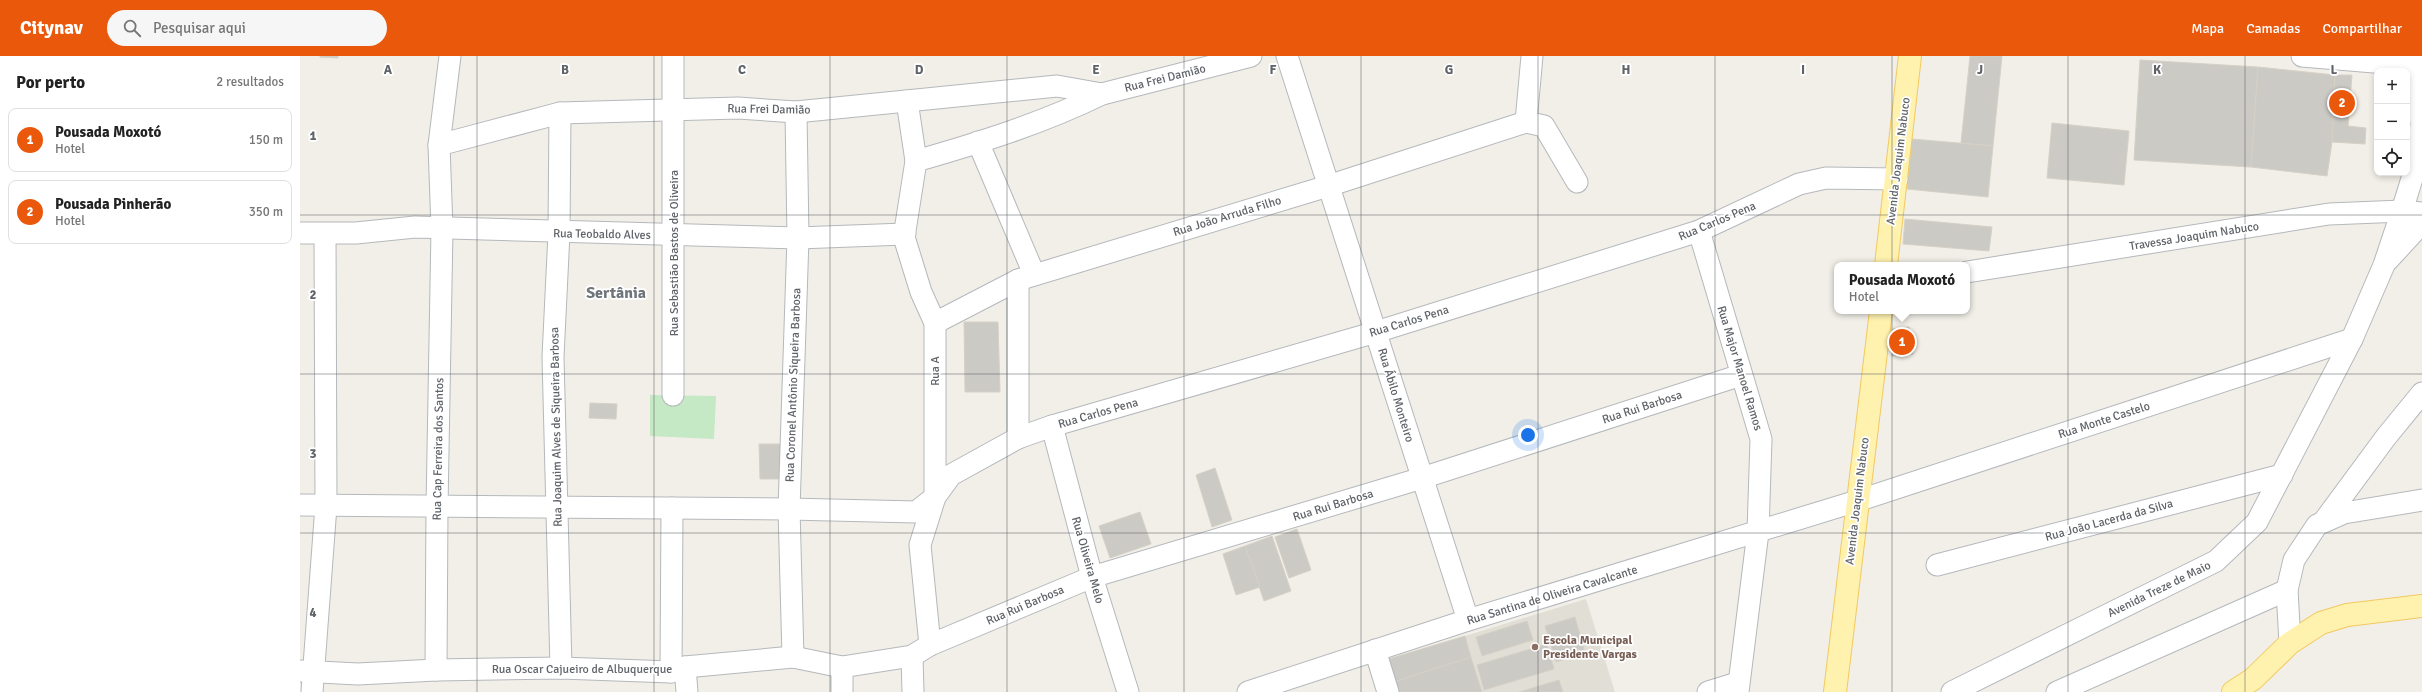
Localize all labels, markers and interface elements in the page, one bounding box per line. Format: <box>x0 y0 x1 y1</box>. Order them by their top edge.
search box <box>107 10 387 46</box>
text: Citynav <box>20 16 83 40</box>
icon: search <box>121 17 143 39</box>
text: Pesquisar aqui <box>153 19 246 37</box>
text: Mapa <box>2191 20 2224 37</box>
text: Camadas <box>2246 20 2300 37</box>
text: Compartilhar <box>2322 20 2402 37</box>
street label: Rua Frei Damião <box>1123 61 1207 96</box>
text: A <box>384 62 393 78</box>
text: B <box>561 62 569 78</box>
text: C <box>738 62 746 78</box>
text: D <box>915 62 924 78</box>
text: E <box>1092 62 1100 78</box>
text: F <box>1270 62 1277 78</box>
text: G <box>1445 62 1453 78</box>
text: H <box>1622 62 1630 78</box>
text: I <box>1801 62 1805 78</box>
text: J <box>1977 62 1983 78</box>
text: K <box>2153 62 2161 78</box>
text: L <box>2331 62 2338 78</box>
map controls <box>2374 68 2410 176</box>
button: + <box>2374 68 2410 104</box>
text: Por perto <box>16 72 85 93</box>
text: 2 resultados <box>216 74 284 90</box>
pin: 2 <box>2329 88 2355 118</box>
street label: Avenida Joaquim Nabuco <box>1883 96 1914 226</box>
street label: Rua Frei Damião <box>727 101 811 118</box>
button: − <box>2374 104 2410 140</box>
text: Pousada Moxotó <box>55 123 161 141</box>
text: 1 <box>309 128 317 144</box>
text: 1 <box>26 132 34 148</box>
text: 150 m <box>249 132 283 148</box>
button: locate <box>2374 140 2410 176</box>
text: Hotel <box>55 141 85 157</box>
street label: Rua Sebastião Bastos de Oliveira <box>667 170 682 336</box>
street label: Rua João Arruda Filho <box>1171 193 1283 240</box>
text: Pousada Pinherão <box>55 195 171 213</box>
street label: Rua Carlos Pena <box>1676 198 1758 244</box>
text: 2 <box>26 204 34 220</box>
text: 350 m <box>249 204 283 220</box>
text: Hotel <box>55 213 85 229</box>
street label: Travessa Joaquim Nabuco <box>2128 219 2260 254</box>
street label: Rua Teobaldo Alves <box>553 226 651 243</box>
popup <box>1834 262 1970 314</box>
text: Pousada Moxotó <box>1849 271 1955 289</box>
district label: Sertânia <box>586 283 646 303</box>
text: 2 <box>309 287 317 303</box>
street label: Rua Coronel Antônio Siqueira Barbosa <box>783 288 804 482</box>
text: Hotel <box>1849 289 1879 305</box>
street label: Rua Carlos Pena <box>1367 302 1451 341</box>
street label: Rua Major Manoel Ramos <box>1713 304 1766 432</box>
street label: Rua Joaquim Alves de Siqueira Barbosa <box>547 327 566 527</box>
pin: 1 <box>1889 327 1915 357</box>
street label: Rua Ábilo Monteiro <box>1374 346 1417 444</box>
street label: Rua A <box>928 356 943 386</box>
street label: Rua Cap Ferreira dos Santos <box>430 378 447 520</box>
street label: Rua Rui Barbosa <box>1600 387 1684 427</box>
street label: Rua Carlos Pena <box>1056 395 1140 432</box>
street label: Rua Monte Castelo <box>2056 399 2152 442</box>
your location <box>1518 425 1538 445</box>
street label: Avenida Joaquim Nabuco <box>1842 436 1873 566</box>
text: 3 <box>309 446 317 462</box>
street label: Rua Rui Barbosa <box>1291 486 1375 525</box>
street label: Rua João Lacerda da Silva <box>2043 496 2175 545</box>
street label: Rua Oliveira Melo <box>1068 515 1107 605</box>
street label: Avenida Treze de Maio <box>2105 558 2213 621</box>
street label: Rua Santina de Oliveira Cavalcante <box>1465 562 1639 629</box>
street label: Rua Rui Barbosa <box>984 582 1066 629</box>
text: 4 <box>309 605 317 621</box>
place label: Escola Municipal Presidente Vargas <box>1543 633 1638 662</box>
marker: Escola Municipal Presidente Vargas <box>1530 642 1540 652</box>
street label: Rua Oscar Cajueiro de Albuquerque <box>492 662 672 677</box>

